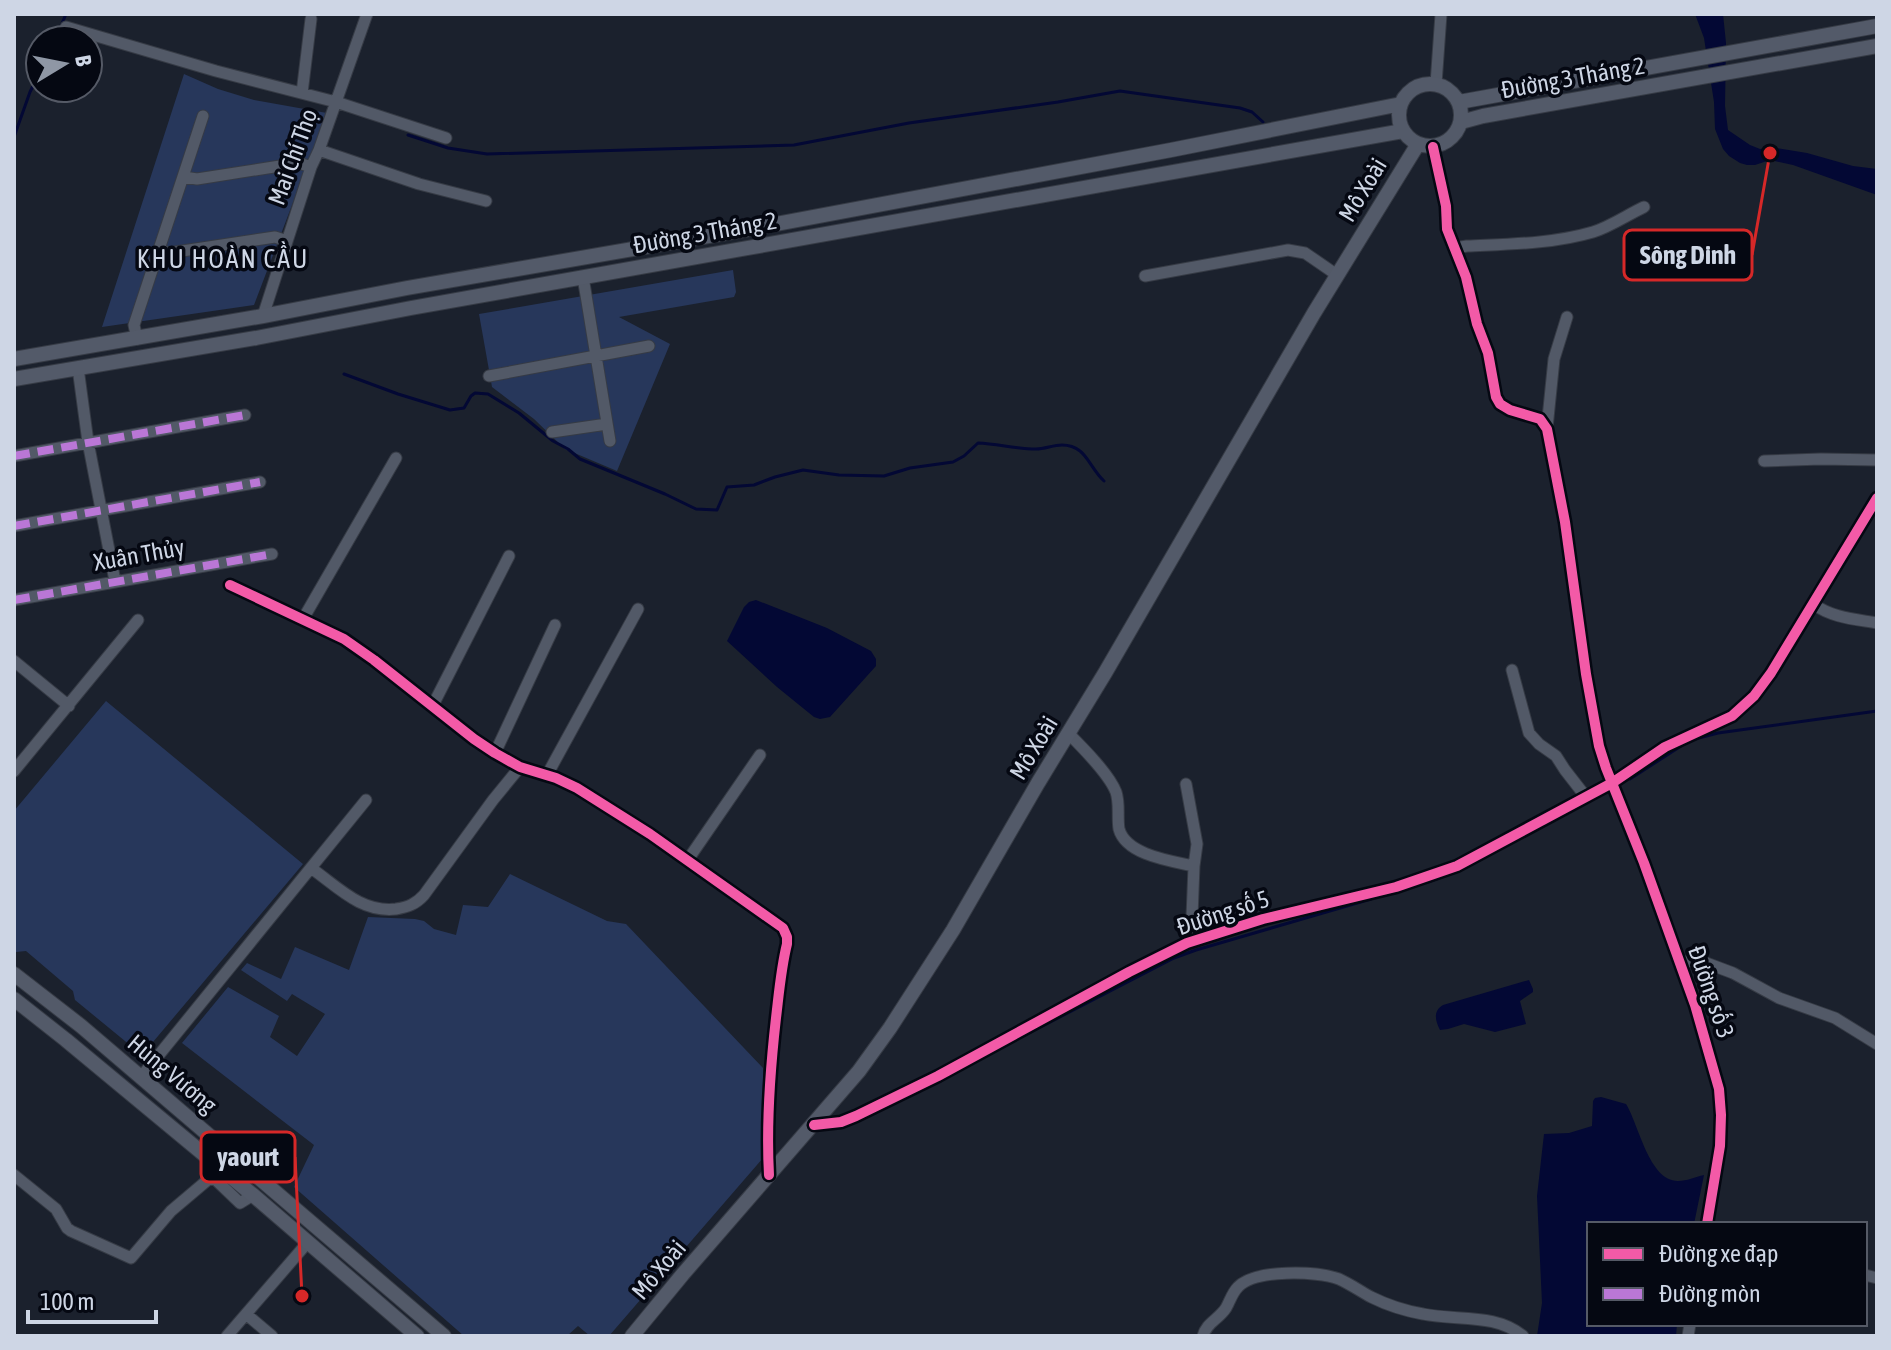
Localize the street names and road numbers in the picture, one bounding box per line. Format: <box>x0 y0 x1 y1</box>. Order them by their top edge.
street label: Đường 3 Tháng 2 <box>1499 52 1647 103</box>
street label: Mai Chí Thọ <box>263 105 322 209</box>
street label: Mô Xoài <box>1333 153 1392 226</box>
street label: Đường 3 Tháng 2 <box>631 207 779 258</box>
street label: Xuân Thủy <box>91 533 186 576</box>
street label: Mô Xoài <box>1004 711 1063 784</box>
street label: Đường số 5 <box>1173 885 1273 940</box>
street label: Đường số 3 <box>1683 942 1740 1042</box>
street label: Hùng Vương <box>123 1029 223 1119</box>
street label: Mô Xoài <box>626 1235 691 1305</box>

